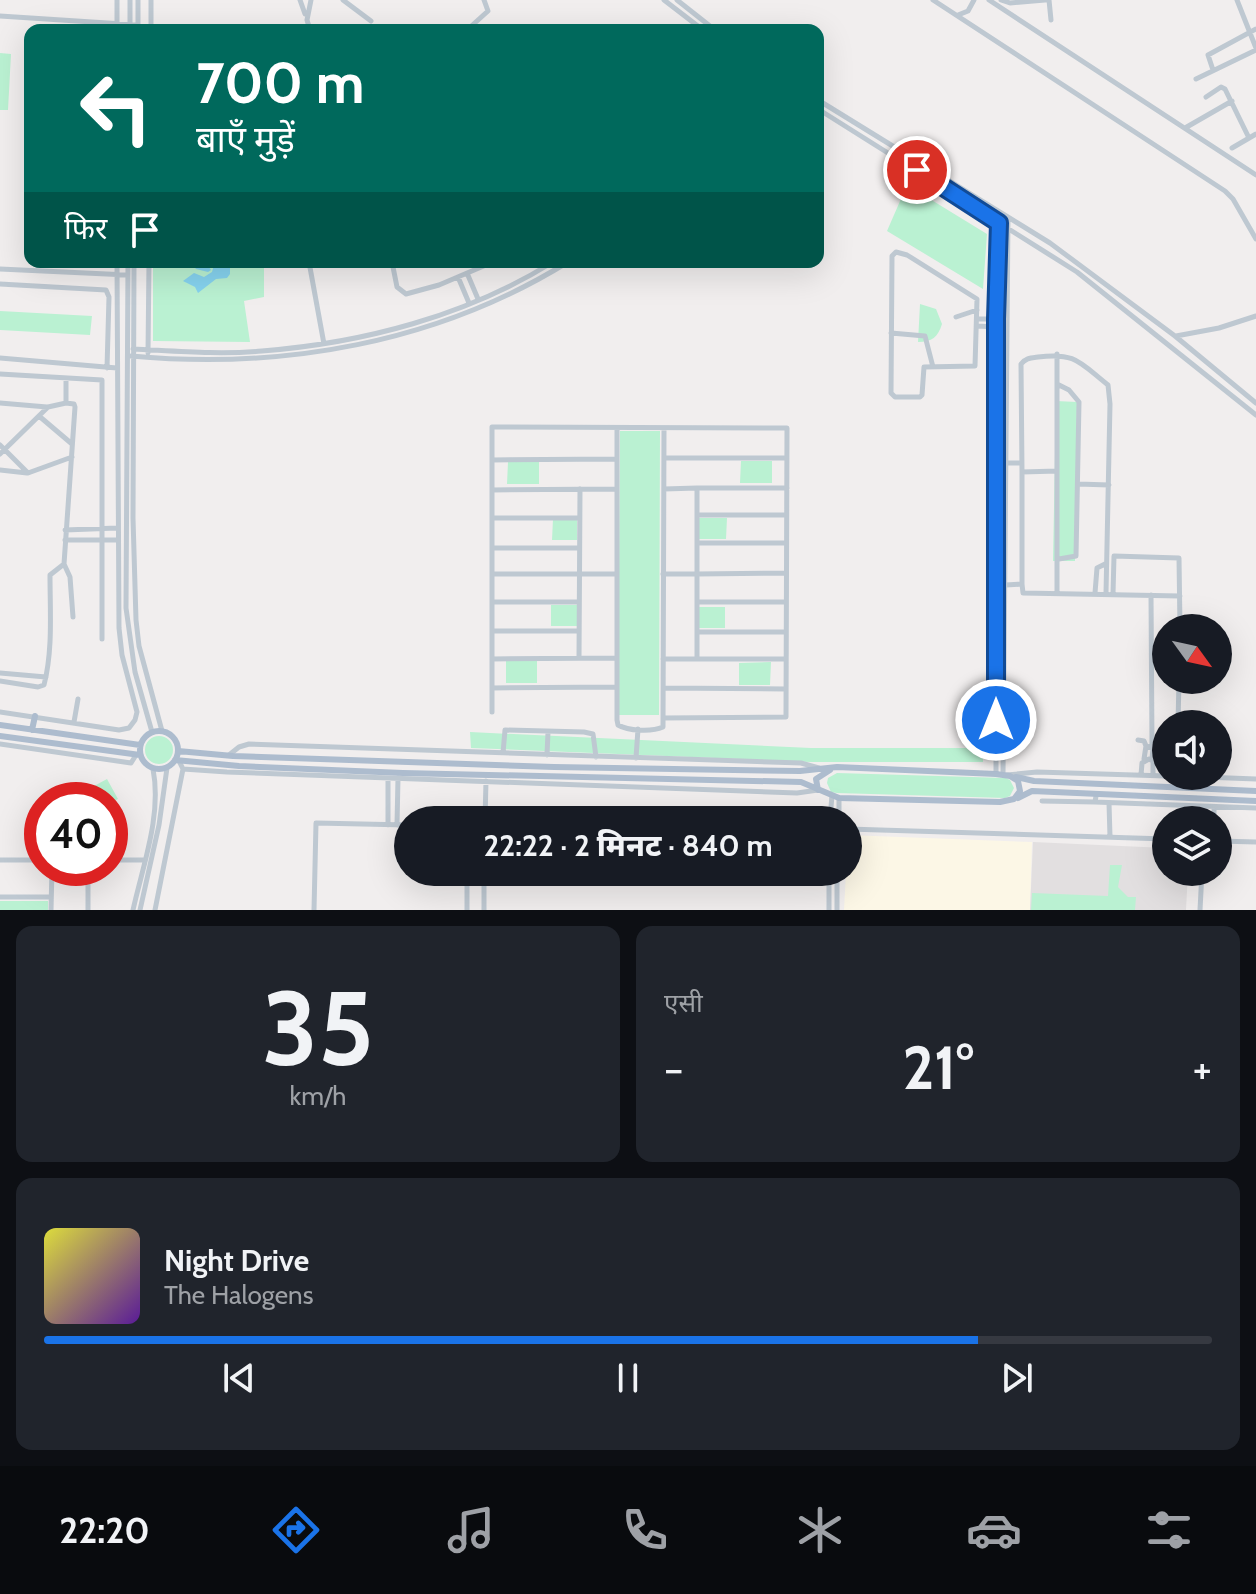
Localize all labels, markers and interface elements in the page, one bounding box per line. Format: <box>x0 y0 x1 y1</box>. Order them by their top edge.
text: 700 m <box>196 49 364 117</box>
icon: left <box>64 56 168 160</box>
text: बाएँ मुड़ें <box>196 117 295 161</box>
pin <box>883 136 951 204</box>
icon: arrive <box>895 148 939 192</box>
icon: arrive <box>123 208 167 252</box>
text: फिर <box>64 210 107 247</box>
north arrow <box>1152 614 1232 694</box>
map controls <box>1152 614 1232 886</box>
position arrow <box>954 678 1038 762</box>
button: sound <box>1152 710 1232 790</box>
speed limit sign: 40 <box>24 782 128 886</box>
button: layers <box>1152 806 1232 886</box>
text: 22:22 · 2 मिनट · 840 m <box>483 827 773 864</box>
text: 35 <box>262 965 374 1091</box>
text: एसी <box>664 987 703 1019</box>
text: 21° <box>902 1031 974 1104</box>
text: − <box>664 1042 683 1095</box>
text: + <box>1193 1042 1212 1095</box>
text: km/h <box>290 1080 346 1112</box>
text: Night Drive <box>164 1242 309 1279</box>
text: The Halogens <box>164 1279 313 1311</box>
icon: previous <box>217 1356 261 1400</box>
icon: pause <box>606 1356 650 1400</box>
icon: next <box>995 1356 1039 1400</box>
icon: directions <box>268 1502 324 1558</box>
icon: music <box>443 1502 499 1558</box>
icon: phone <box>617 1502 673 1558</box>
icon: climate <box>792 1502 848 1558</box>
icon: car <box>966 1502 1022 1558</box>
icon: filters <box>1141 1502 1197 1558</box>
text: 22:20 <box>59 1508 150 1552</box>

